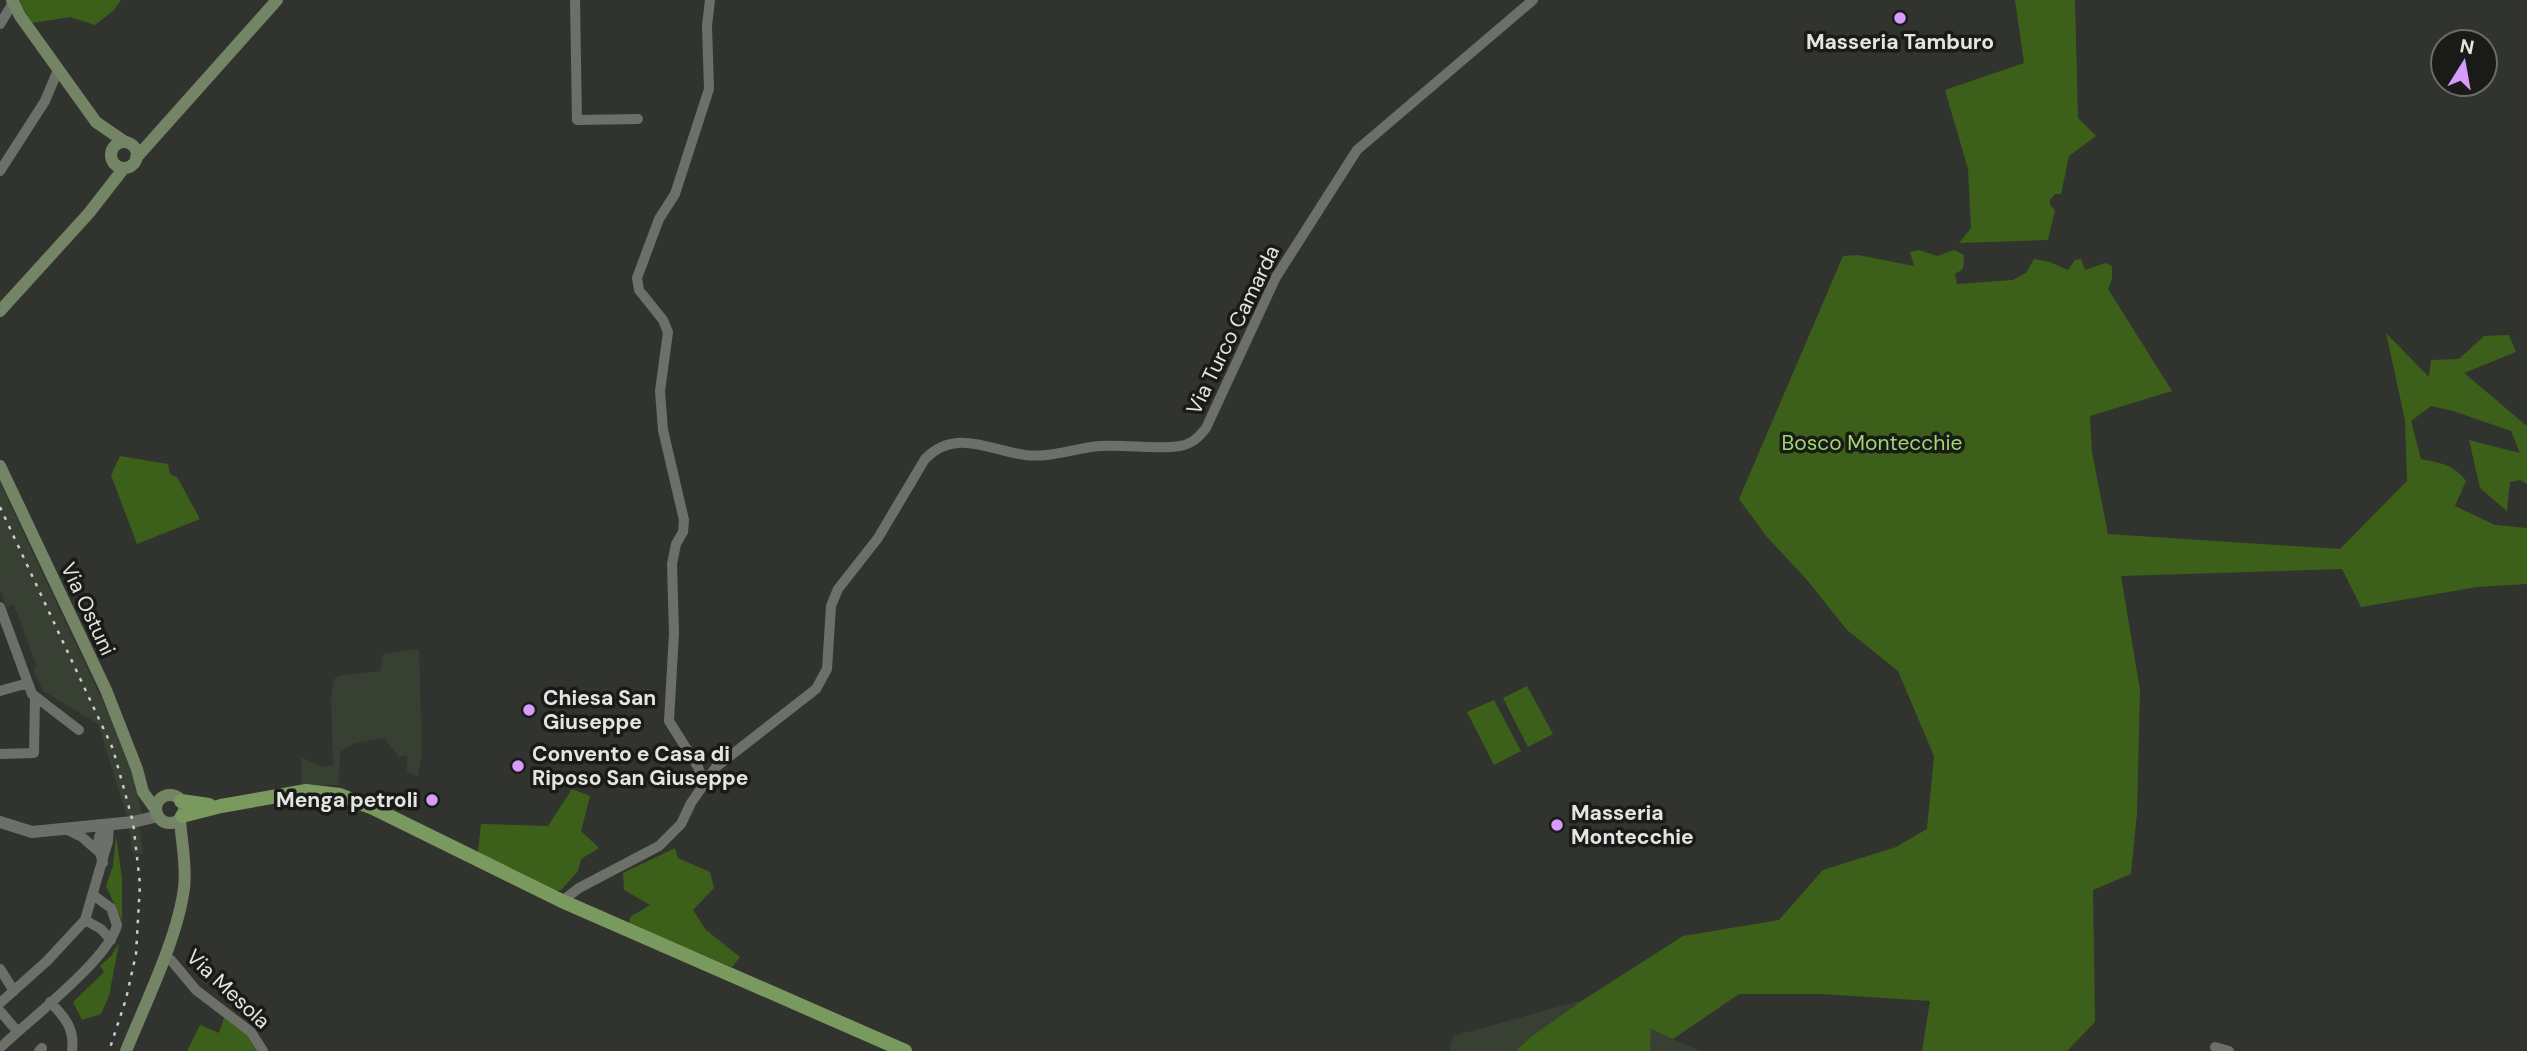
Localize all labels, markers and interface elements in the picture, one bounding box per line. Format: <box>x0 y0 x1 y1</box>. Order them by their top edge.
marker: Masseria Tamburo <box>1892 10 1908 26</box>
place label: Masseria Tamburo <box>1806 28 1994 56</box>
north arrow <box>2429 28 2499 98</box>
text: N <box>2458 33 2476 60</box>
street label: Via Turco Camarda <box>1180 241 1286 419</box>
park label: Bosco Montecchie <box>1782 429 1962 457</box>
street label: Via Ostuni <box>54 558 122 660</box>
place label: Chiesa San Giuseppe <box>543 684 656 736</box>
marker: Chiesa San Giuseppe <box>521 702 537 718</box>
place label: Convento e Casa di Riposo San Giuseppe <box>532 740 748 792</box>
marker: Convento e Casa di Riposo San Giuseppe <box>510 758 526 774</box>
place label: Menga petroli <box>276 786 418 814</box>
marker: Menga petroli <box>424 792 440 808</box>
place label: Masseria Montecchie <box>1571 799 1694 851</box>
marker: Masseria Montecchie <box>1549 817 1565 833</box>
street label: Via Mesola <box>180 943 276 1035</box>

